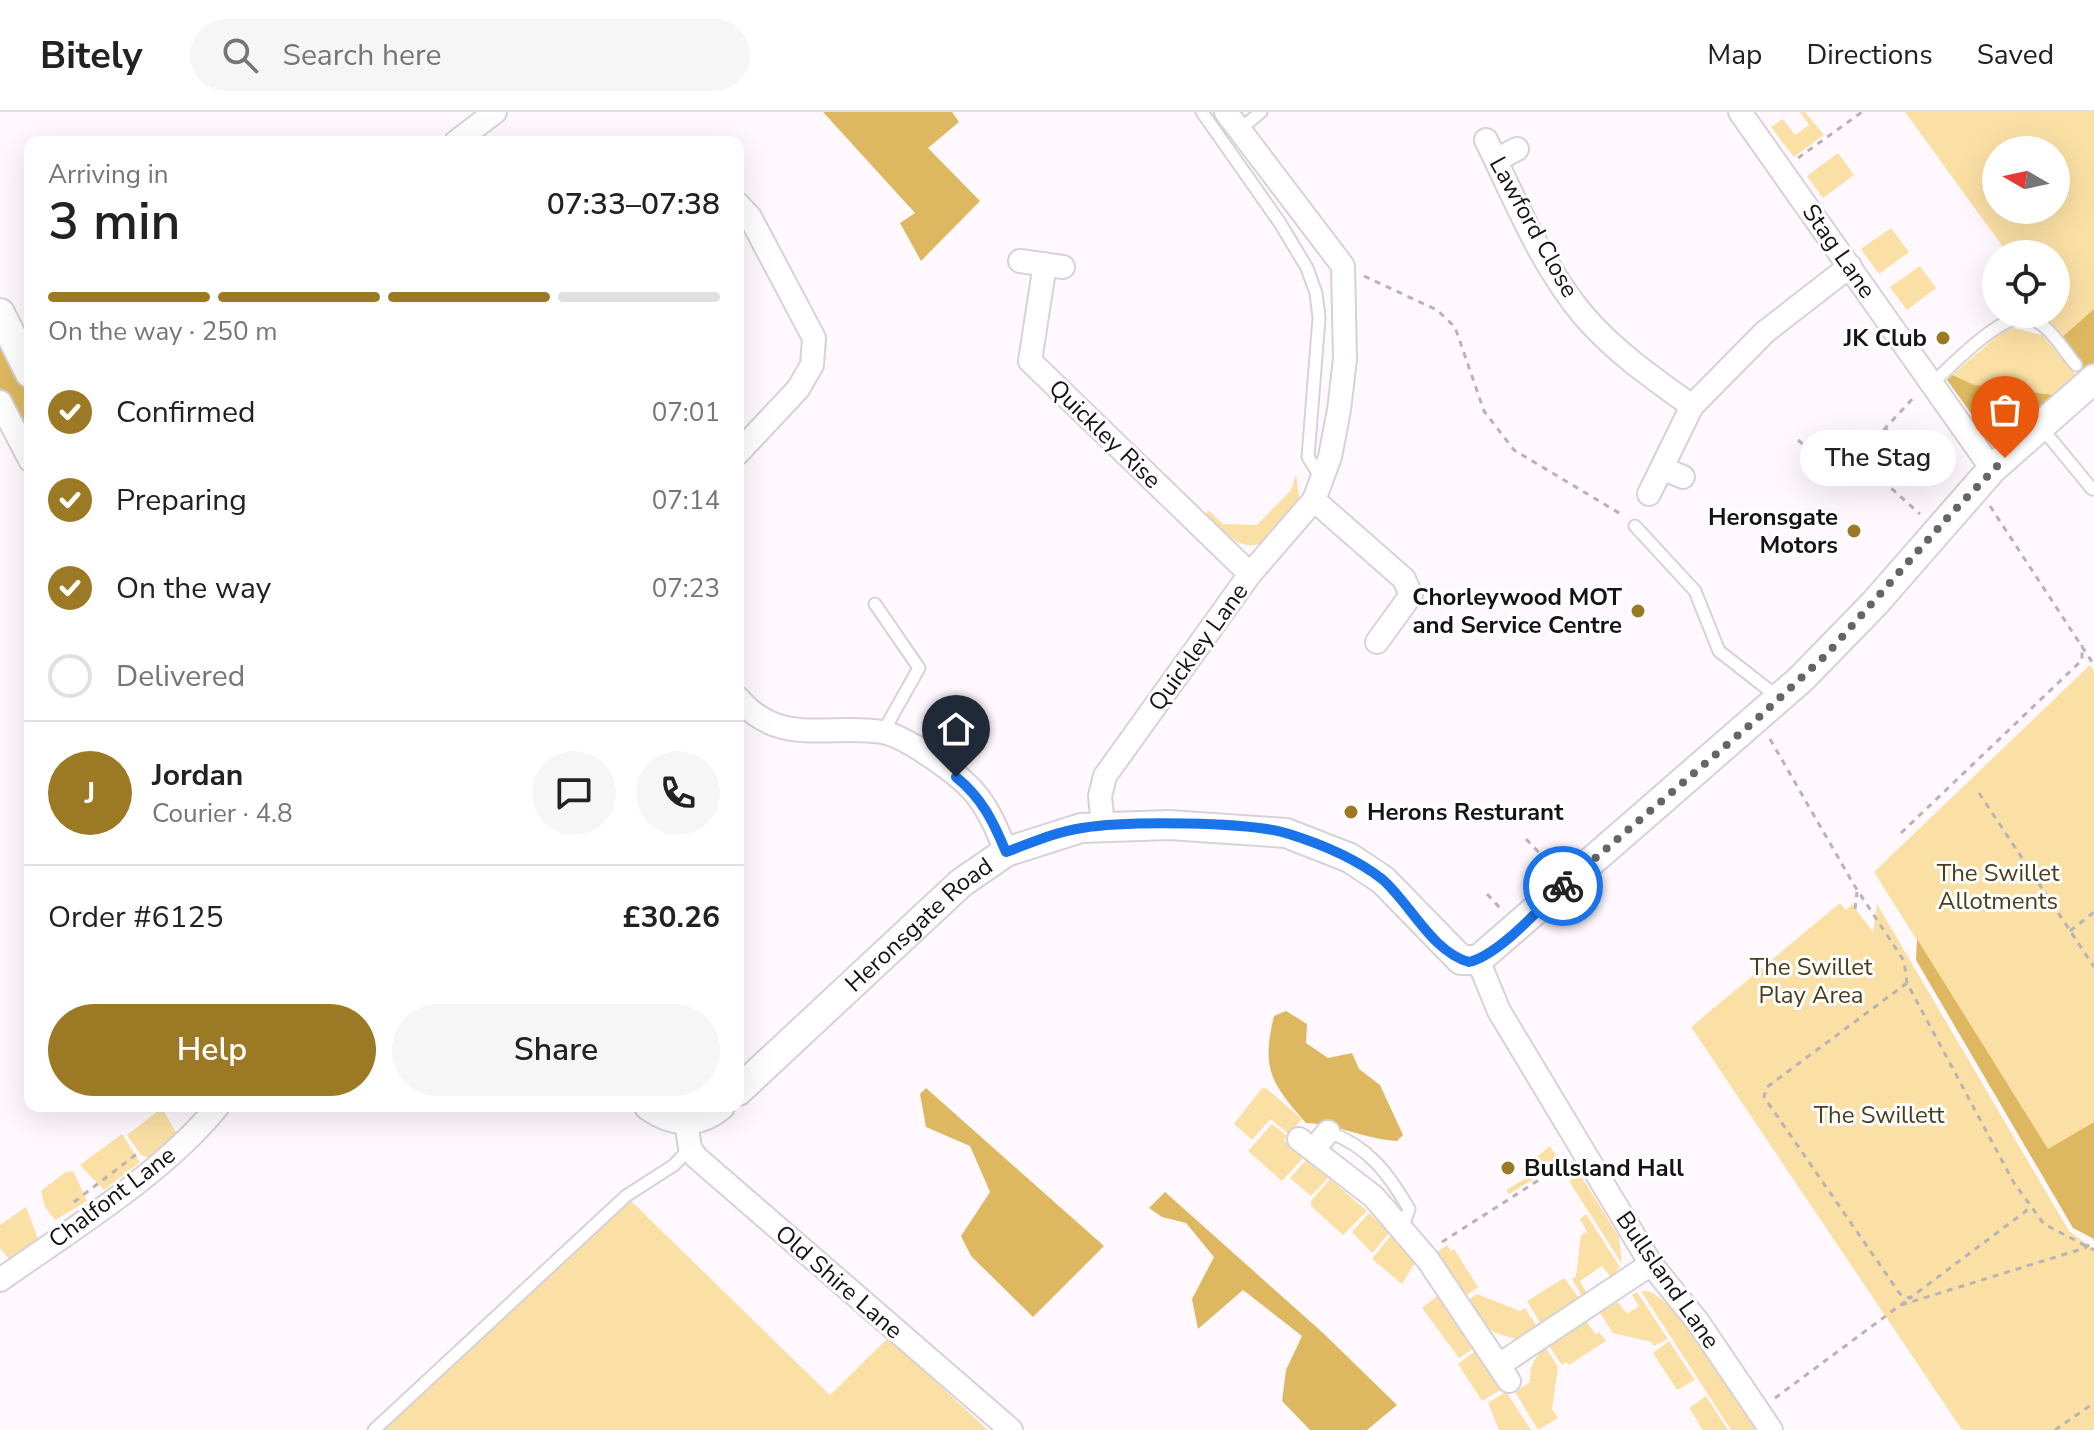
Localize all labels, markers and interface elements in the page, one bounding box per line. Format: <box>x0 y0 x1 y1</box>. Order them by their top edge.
search box <box>190 19 750 91</box>
text: Bitely <box>40 30 142 81</box>
icon: search <box>218 33 262 77</box>
text: Search here <box>282 35 441 76</box>
text: Map <box>1707 36 1762 74</box>
text: Directions <box>1806 36 1933 74</box>
text: Saved <box>1977 36 2054 74</box>
north arrow <box>1982 136 2070 224</box>
map controls <box>1982 136 2070 328</box>
street label: Lawford Close <box>1482 151 1586 303</box>
text: Arriving in <box>48 157 169 192</box>
text: 07:33–07:38 <box>547 184 720 225</box>
text: 3 min <box>48 186 181 257</box>
street label: Stag Lane <box>1795 197 1883 305</box>
button: locate <box>1982 240 2070 328</box>
text: On the way · 250 m <box>48 314 277 349</box>
place label: JK Club <box>1843 322 1927 354</box>
marker: JK Club <box>1934 329 1952 347</box>
street label: Quickley Rise <box>1042 372 1168 496</box>
pin <box>1971 376 2039 458</box>
icon: bag <box>1983 388 2027 432</box>
icon: check <box>48 390 92 434</box>
text: Confirmed <box>116 392 256 433</box>
text: 07:01 <box>652 395 720 430</box>
callout: The Stag <box>1801 430 1957 486</box>
text: The Stag <box>1825 440 1931 475</box>
icon: check <box>48 478 92 522</box>
text: Preparing <box>116 480 247 521</box>
text: 07:14 <box>652 483 720 518</box>
place label: Heronsgate Motors <box>1708 501 1838 561</box>
marker: Heronsgate Motors <box>1845 522 1863 540</box>
icon: check <box>48 566 92 610</box>
text: On the way <box>116 568 271 609</box>
text: 07:23 <box>652 571 720 606</box>
street label: Quickley Lane <box>1141 577 1255 717</box>
place label: Chorleywood MOT and Service Centre <box>1412 581 1622 641</box>
marker: Chorleywood MOT and Service Centre <box>1629 602 1647 620</box>
text: Delivered <box>116 656 245 697</box>
pin <box>922 695 990 777</box>
icon: home <box>934 707 978 751</box>
button: chat <box>532 751 616 835</box>
button: phone <box>636 751 720 835</box>
text: Jordan <box>152 755 243 796</box>
text: J <box>85 773 95 814</box>
text: Courier · 4.8 <box>152 796 293 831</box>
place label: Herons Resturant <box>1367 796 1564 828</box>
marker: Herons Resturant <box>1342 803 1360 821</box>
courier <box>1523 846 1603 926</box>
street label: Heronsgate Road <box>838 850 999 999</box>
park label: The Swillet Allotments <box>1937 857 2060 917</box>
icon: bike <box>1541 864 1585 908</box>
text: Order #6125 <box>48 897 223 938</box>
text: £30.26 <box>623 897 720 938</box>
park label: The Swillet Play Area <box>1750 951 1873 1011</box>
button: Help <box>48 1004 376 1096</box>
button: Share <box>392 1004 720 1096</box>
park label: The Swillett <box>1814 1099 1945 1131</box>
street label: Chalfont Lane <box>42 1139 182 1255</box>
place label: Bullsland Hall <box>1524 1152 1684 1184</box>
marker: Bullsland Hall <box>1499 1159 1517 1177</box>
street label: Bullsland Lane <box>1609 1205 1727 1355</box>
street label: Old Shire Lane <box>768 1218 910 1346</box>

